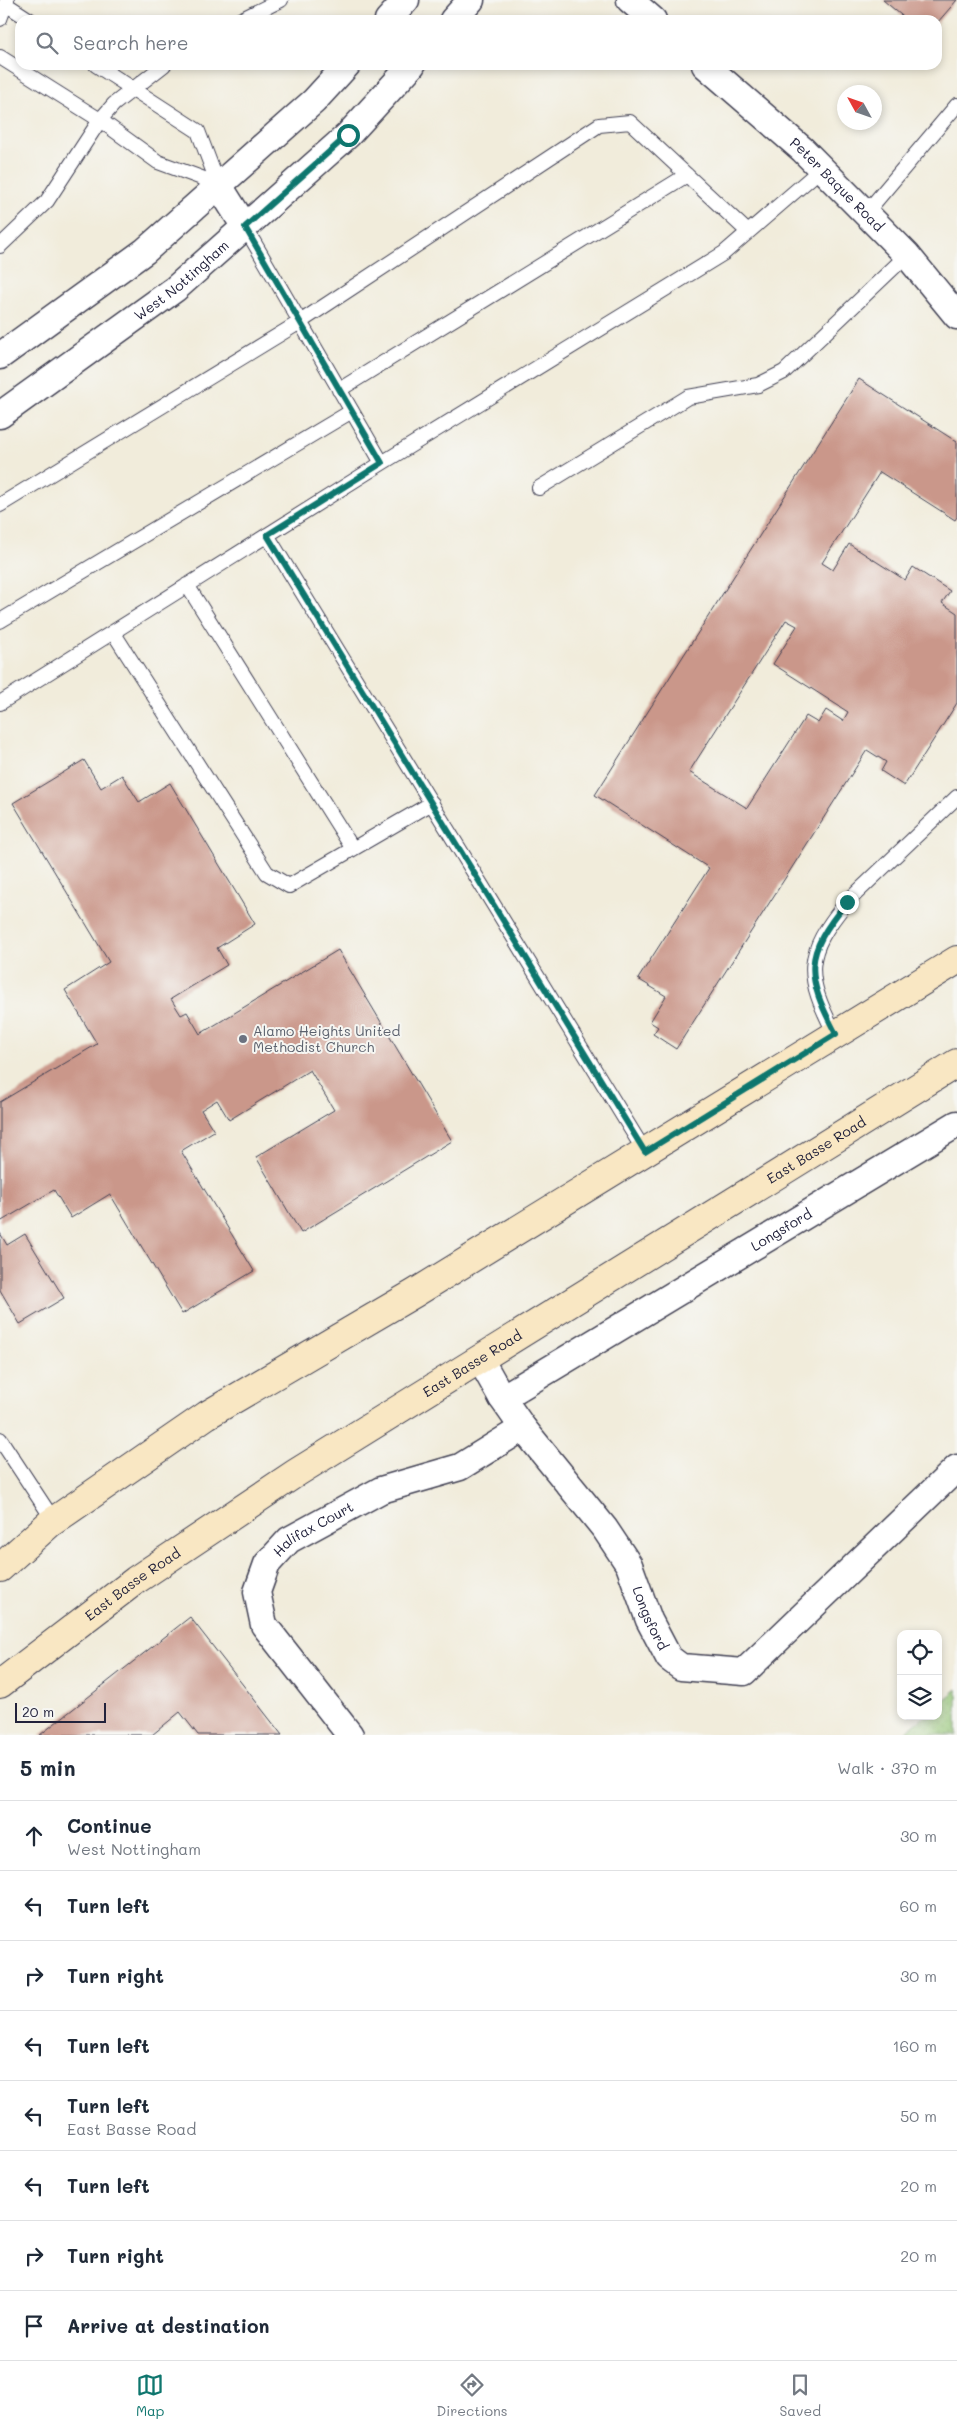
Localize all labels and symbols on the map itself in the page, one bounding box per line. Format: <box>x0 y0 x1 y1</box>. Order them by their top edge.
north arrow <box>837 85 882 130</box>
route start <box>337 124 360 147</box>
street label: Peter Baque Road <box>786 133 888 235</box>
street label: West Nottingham <box>130 236 233 325</box>
route end <box>836 891 859 914</box>
place label: Alamo Heights United Methodist Church <box>253 1021 400 1056</box>
marker: Alamo Heights United Methodist Church <box>237 1033 249 1045</box>
street label: East Basse Road <box>763 1112 869 1188</box>
street label: Longsford <box>747 1204 815 1255</box>
street label: East Basse Road <box>419 1325 525 1401</box>
street label: Halifax Court <box>269 1497 357 1560</box>
street label: East Basse Road <box>81 1543 184 1625</box>
street label: Longsford <box>628 1583 673 1653</box>
scale bar <box>15 1700 106 1723</box>

